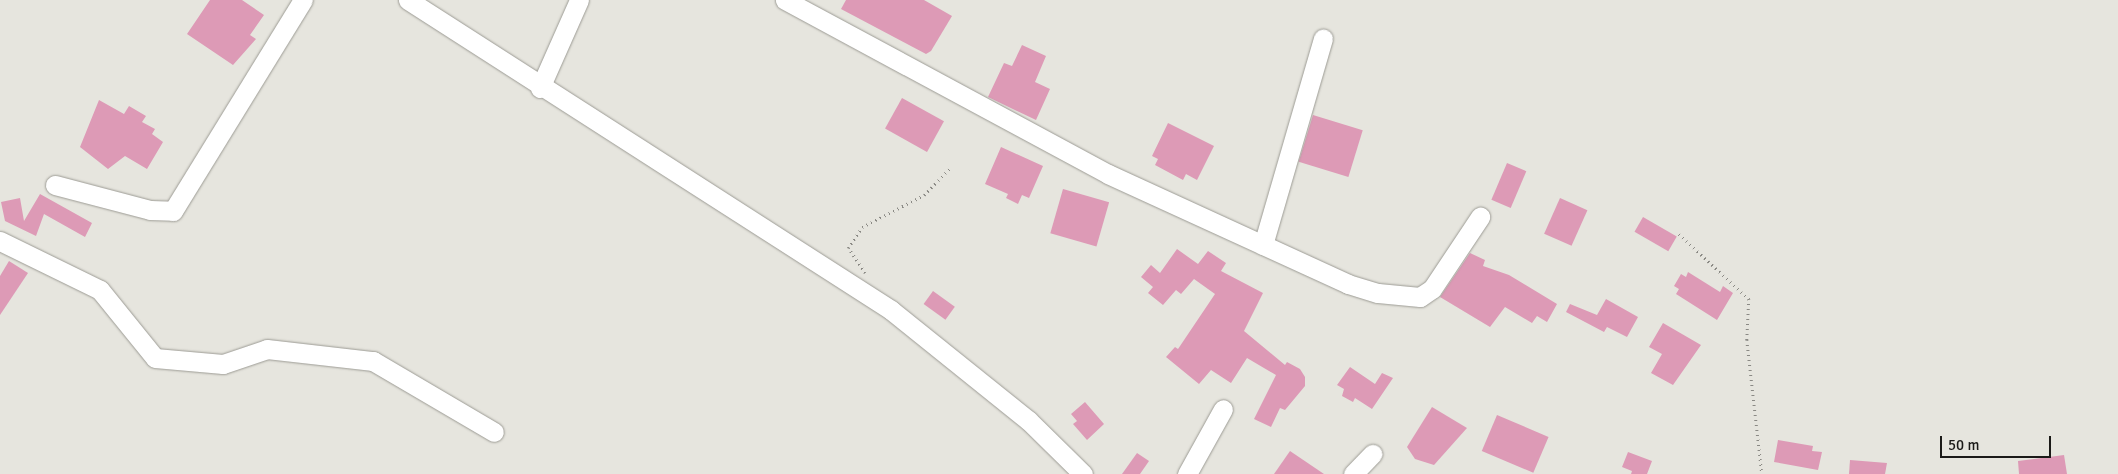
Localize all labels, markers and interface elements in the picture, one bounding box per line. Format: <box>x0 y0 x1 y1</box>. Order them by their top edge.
scale bar <box>1943 426 2054 458</box>
text: 50 m <box>1948 436 1979 454</box>

